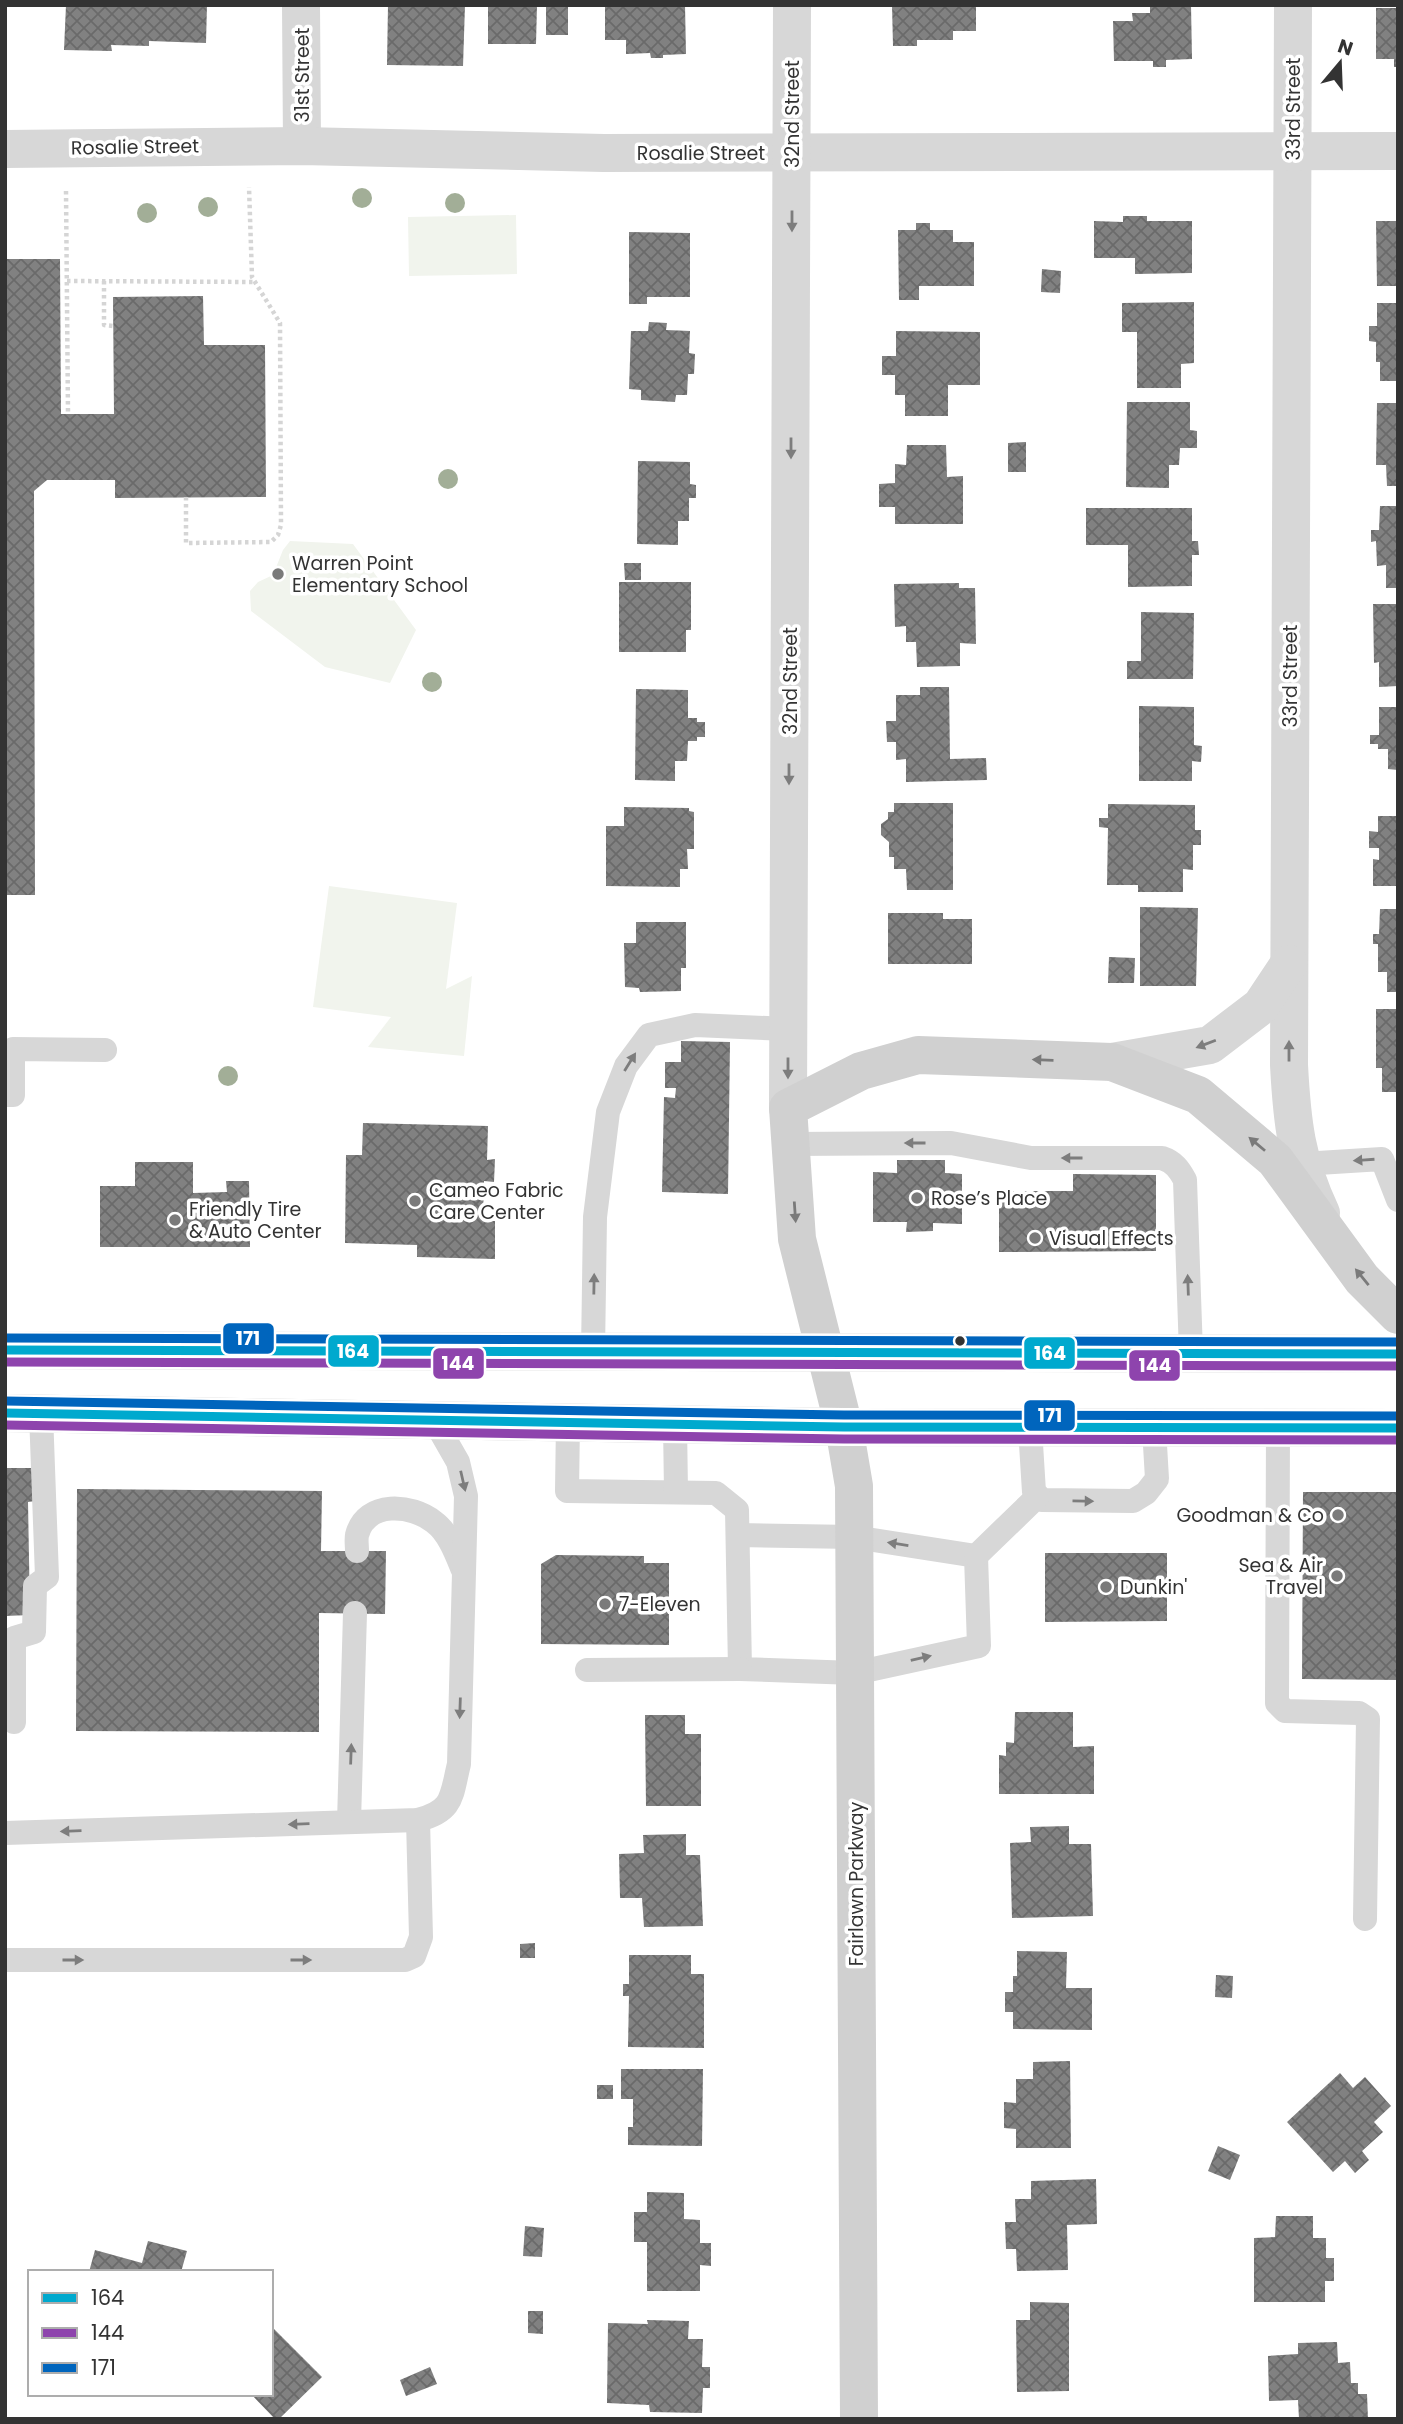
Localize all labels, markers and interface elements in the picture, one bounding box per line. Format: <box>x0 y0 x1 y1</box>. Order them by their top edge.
street label: 31st Street <box>289 28 316 122</box>
north arrow <box>1305 28 1375 98</box>
text: N <box>1334 32 1357 62</box>
street label: 33rd Street <box>1280 57 1307 161</box>
street label: 32nd Street <box>779 60 806 168</box>
street label: Rosalie Street <box>71 132 199 162</box>
street label: Rosalie Street <box>637 140 765 167</box>
one-way arrow <box>786 210 798 232</box>
one-way arrow <box>785 437 797 459</box>
place label: Warren Point Elementary School <box>292 550 468 599</box>
marker: Warren Point Elementary School <box>270 566 286 582</box>
street label: 33rd Street <box>1277 624 1304 728</box>
street label: 32nd Street <box>777 627 804 735</box>
one-way arrow <box>783 763 795 785</box>
one-way arrow <box>1196 1038 1217 1049</box>
one-way arrow <box>1283 1040 1295 1062</box>
one-way arrow <box>623 1052 636 1072</box>
one-way arrow <box>1032 1054 1054 1065</box>
one-way arrow <box>782 1058 794 1080</box>
one-way arrow <box>903 1137 925 1149</box>
one-way arrow <box>1248 1137 1265 1152</box>
one-way arrow <box>1061 1152 1083 1164</box>
one-way arrow <box>1353 1155 1375 1166</box>
place label: Cameo Fabric Care Center <box>429 1177 564 1226</box>
place label: Rose’s Place <box>931 1185 1047 1212</box>
marker: Rose’s Place <box>909 1190 925 1206</box>
marker: Cameo Fabric Care Center <box>407 1193 423 1209</box>
place label: Friendly Tire & Auto Center <box>189 1196 322 1245</box>
one-way arrow <box>790 1201 801 1223</box>
marker: Friendly Tire & Auto Center <box>167 1212 183 1228</box>
place label: Visual Effects <box>1049 1225 1174 1252</box>
marker: Visual Effects <box>1027 1230 1043 1246</box>
one-way arrow <box>1355 1268 1370 1285</box>
one-way arrow <box>588 1273 600 1295</box>
one-way arrow <box>1183 1274 1194 1296</box>
line badge: 171 <box>222 1322 275 1355</box>
text: 171 <box>236 1325 260 1352</box>
line badge: 164 <box>327 1334 380 1368</box>
unlabelled marker <box>953 1334 967 1348</box>
line badge: 164 <box>1023 1336 1076 1370</box>
text: 164 <box>337 1338 369 1365</box>
text: 164 <box>1034 1340 1066 1367</box>
line badge: 144 <box>432 1347 485 1380</box>
line badge: 144 <box>1128 1349 1181 1382</box>
text: 144 <box>442 1350 475 1377</box>
text: 144 <box>1139 1352 1172 1379</box>
line badge: 171 <box>1023 1399 1076 1432</box>
text: 171 <box>1038 1402 1062 1429</box>
one-way arrow <box>457 1470 468 1492</box>
one-way arrow <box>1072 1495 1094 1507</box>
place label: Goodman & Co <box>1176 1502 1324 1529</box>
marker: Goodman & Co <box>1330 1507 1346 1523</box>
one-way arrow <box>887 1538 909 1549</box>
place label: Sea & Air Travel <box>1238 1552 1323 1601</box>
marker: Sea & Air Travel <box>1329 1568 1345 1584</box>
place label: Dunkin' <box>1120 1574 1187 1601</box>
marker: Dunkin' <box>1098 1579 1114 1595</box>
place label: 7-Eleven <box>619 1591 701 1618</box>
marker: 7-Eleven <box>597 1596 613 1612</box>
one-way arrow <box>910 1652 932 1663</box>
one-way arrow <box>454 1698 466 1720</box>
one-way arrow <box>345 1743 357 1765</box>
street label: Fairlawn Parkway <box>843 1802 870 1966</box>
one-way arrow <box>288 1818 310 1830</box>
one-way arrow <box>60 1825 82 1837</box>
one-way arrow <box>63 1954 85 1966</box>
one-way arrow <box>290 1954 312 1966</box>
legend <box>28 2270 273 2396</box>
text: 164 <box>91 2283 124 2312</box>
text: 144 <box>91 2318 124 2347</box>
text: 171 <box>91 2353 116 2382</box>

